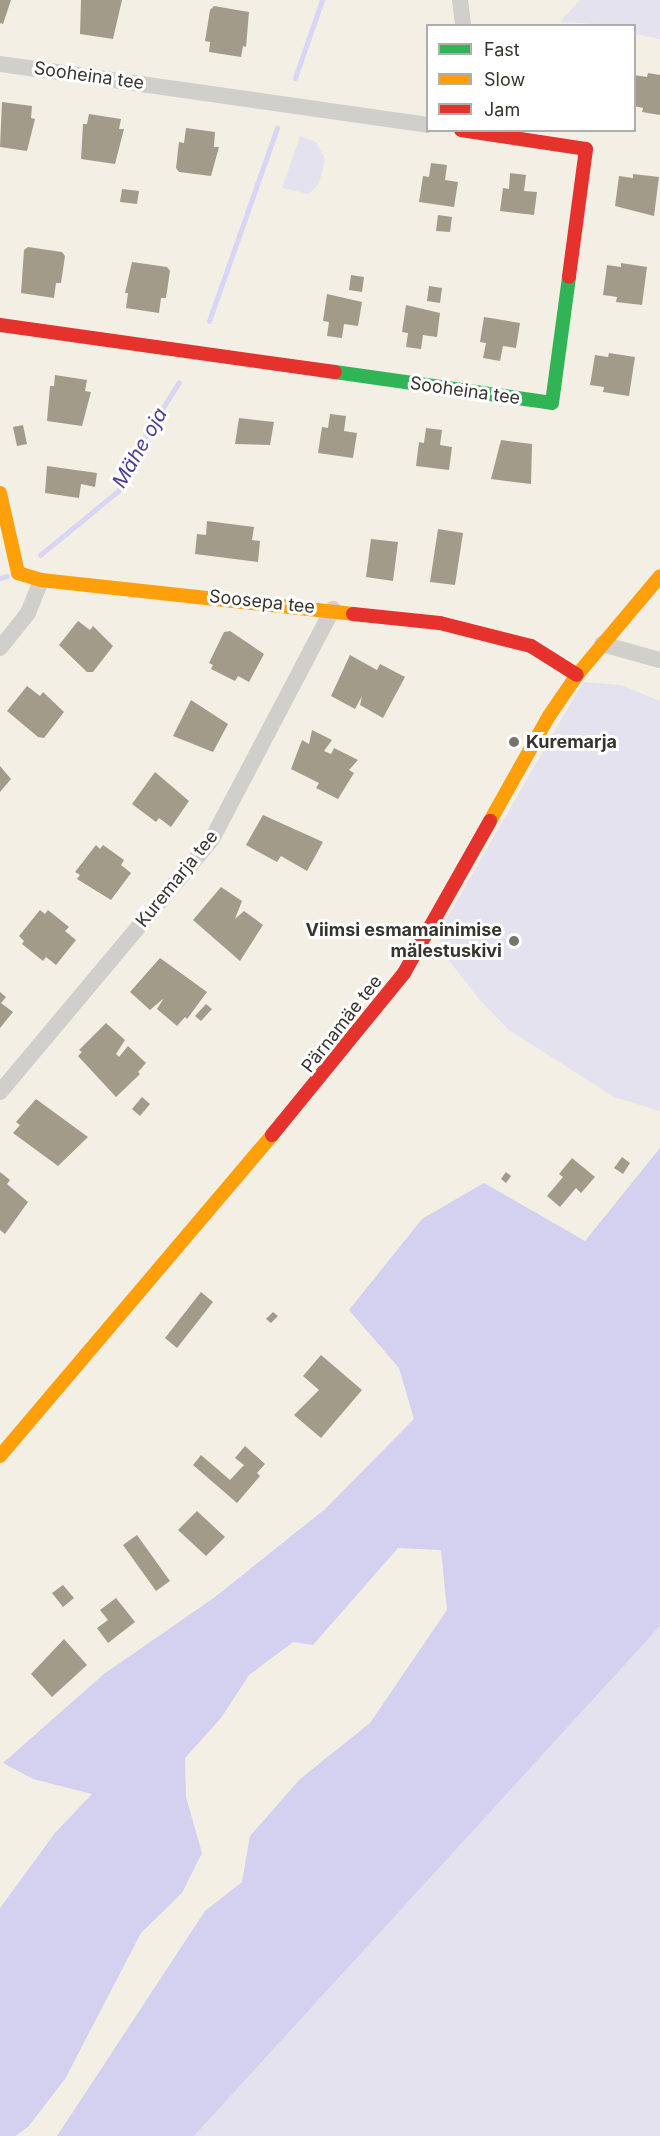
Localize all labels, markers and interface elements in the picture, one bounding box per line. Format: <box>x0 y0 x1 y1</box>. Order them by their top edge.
legend <box>426 24 636 132</box>
text: Fast <box>484 39 520 60</box>
street label: Sooheina tee <box>32 58 146 94</box>
text: Slow <box>484 69 525 90</box>
text: Jam <box>484 99 520 120</box>
street label: Sooheina tee <box>408 373 522 409</box>
water label: Mähe oja <box>108 404 172 492</box>
street label: Soosepa tee <box>208 586 316 618</box>
place label: Kuremarja <box>526 731 617 753</box>
marker: Kuremarja <box>507 735 521 749</box>
street label: Kuremarja tee <box>131 826 223 932</box>
place label: Viimsi esmamainimise mälestuskivi <box>306 920 502 962</box>
marker: Viimsi esmamainimise mälestuskivi <box>507 934 521 948</box>
street label: Pärnamäe tee <box>297 971 387 1077</box>

